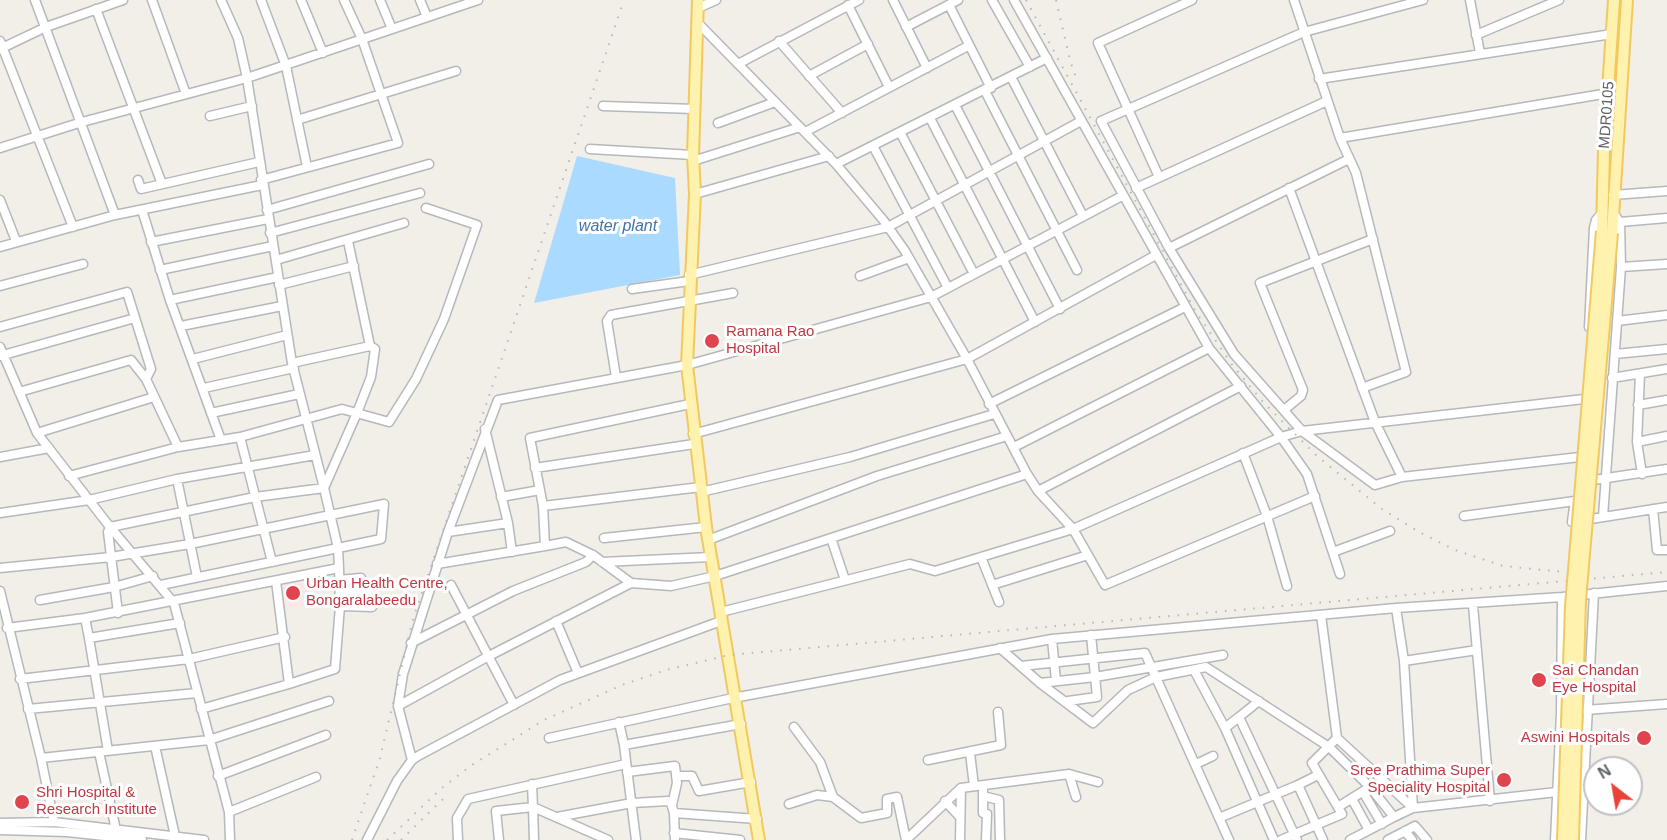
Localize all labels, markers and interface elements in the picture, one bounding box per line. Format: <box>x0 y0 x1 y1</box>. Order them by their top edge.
street label: MDR0105 <box>1596 81 1618 149</box>
water label: water plant <box>579 217 657 237</box>
place label: Ramana Rao Hospital <box>726 323 814 358</box>
marker: Ramana Rao Hospital <box>703 332 721 350</box>
place label: Urban Health Centre, Bongaralabeedu <box>306 575 448 610</box>
marker: Urban Health Centre, Bongaralabeedu <box>284 584 302 602</box>
place label: Sai Chandan Eye Hospital <box>1552 662 1639 697</box>
marker: Sai Chandan Eye Hospital <box>1530 671 1548 689</box>
place label: Aswini Hospitals <box>1521 729 1630 747</box>
marker: Aswini Hospitals <box>1635 729 1653 747</box>
north arrow <box>1583 756 1643 816</box>
place label: Sree Prathima Super Speciality Hospital <box>1350 762 1490 797</box>
text: N <box>1595 762 1614 782</box>
marker: Sree Prathima Super Speciality Hospital <box>1495 771 1513 789</box>
place label: Shri Hospital & Research Institute <box>36 784 157 819</box>
marker: Shri Hospital & Research Institute <box>13 793 31 811</box>

